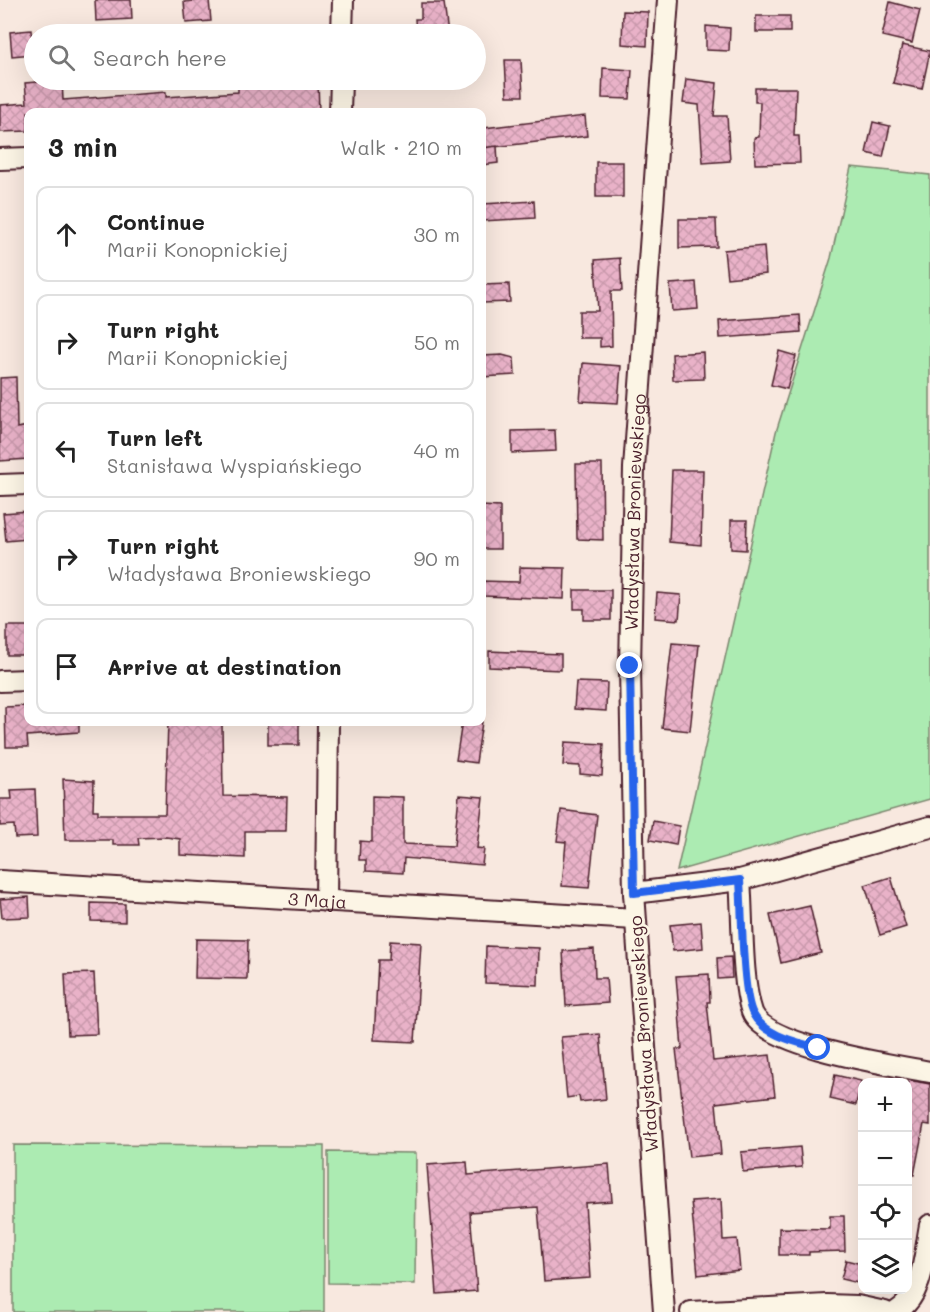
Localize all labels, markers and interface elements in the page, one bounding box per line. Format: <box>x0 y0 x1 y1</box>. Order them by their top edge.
search box <box>24 24 486 90</box>
icon: search <box>45 41 78 74</box>
text: Search here <box>93 43 227 72</box>
text: 3 min <box>48 130 117 164</box>
text: Walk · 210 m <box>340 134 462 160</box>
text: Continue <box>107 207 205 236</box>
icon: ahead <box>50 218 83 251</box>
text: 30 m <box>414 221 460 247</box>
text: Marii Konopnickiej <box>107 236 288 262</box>
text: Turn right <box>107 315 219 344</box>
icon: right <box>50 326 83 359</box>
text: 50 m <box>414 329 460 355</box>
text: Marii Konopnickiej <box>107 344 288 370</box>
street label: Władysława Broniewskiego <box>619 392 651 631</box>
text: Turn left <box>107 423 203 452</box>
icon: left <box>50 434 83 467</box>
text: 40 m <box>414 437 460 463</box>
text: Stanisława Wyspiańskiego <box>107 452 362 478</box>
text: Turn right <box>107 531 219 560</box>
icon: right <box>50 542 83 575</box>
text: 90 m <box>414 545 460 571</box>
text: Władysława Broniewskiego <box>107 560 371 586</box>
icon: arrive <box>50 650 83 683</box>
text: Arrive at destination <box>107 652 342 681</box>
route end <box>616 652 642 678</box>
street label: 3 Maja <box>287 886 348 914</box>
street label: Władysława Broniewskiego <box>623 914 663 1153</box>
route start <box>804 1034 830 1060</box>
map controls <box>858 1078 912 1294</box>
button: + <box>858 1078 912 1132</box>
button: − <box>858 1132 912 1186</box>
button: locate <box>858 1186 912 1240</box>
button: layers <box>858 1240 912 1294</box>

